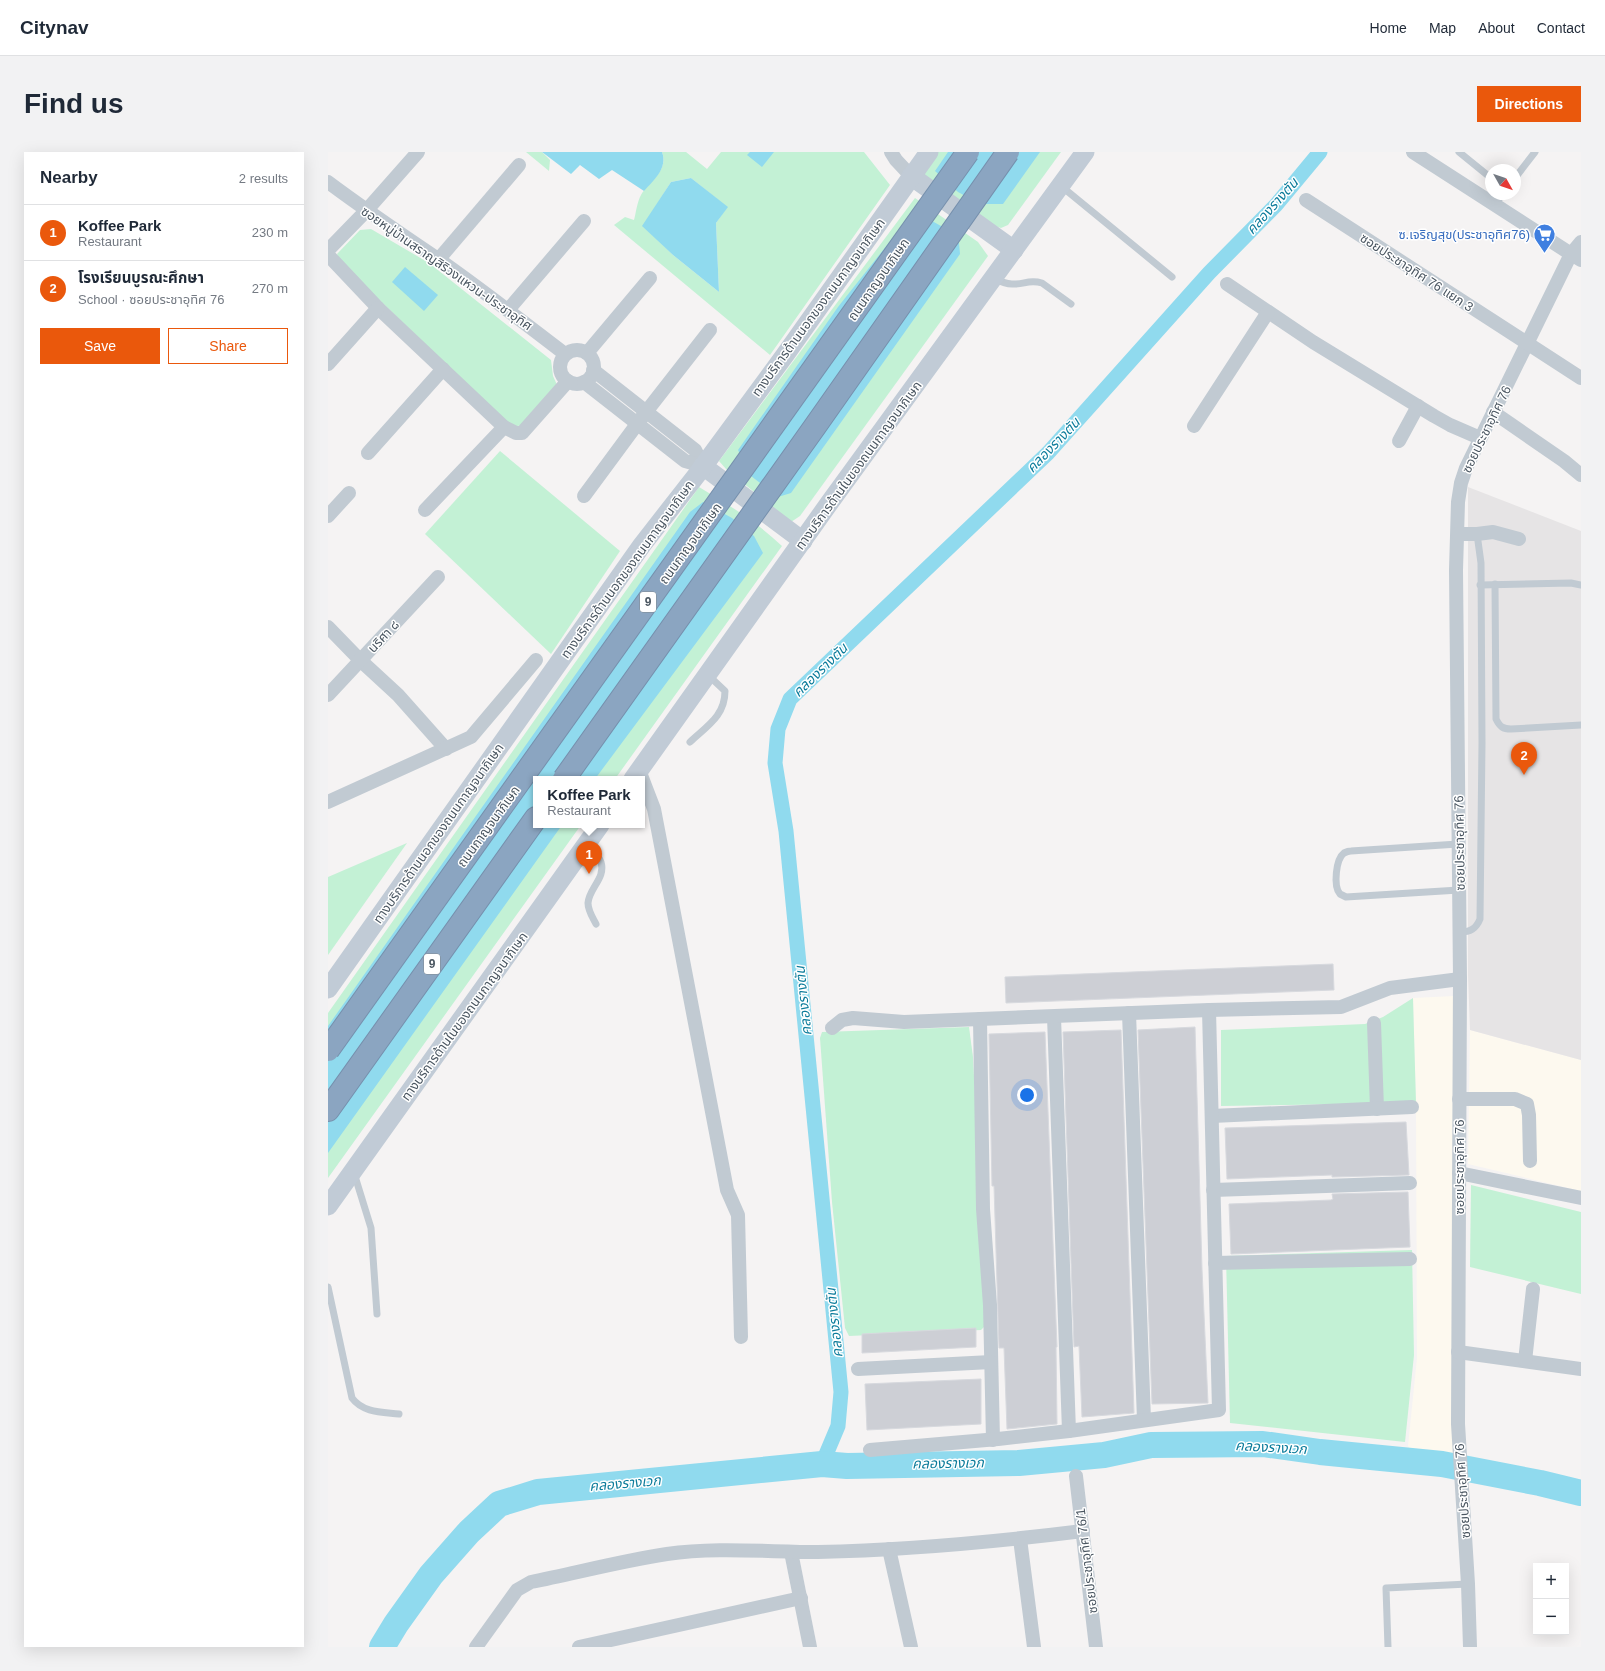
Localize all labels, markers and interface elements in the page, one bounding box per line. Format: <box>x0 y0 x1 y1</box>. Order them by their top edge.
text: Citynav <box>20 17 89 38</box>
text: Home <box>1370 20 1407 36</box>
text: Map <box>1429 20 1456 36</box>
text: About <box>1478 20 1515 36</box>
text: Contact <box>1537 20 1585 36</box>
button: Directions <box>1477 86 1581 122</box>
text: Find us <box>24 88 124 119</box>
north arrow <box>1485 164 1521 200</box>
text: Nearby <box>40 168 98 187</box>
text: 2 results <box>239 171 288 186</box>
water label: คลองรางตัน <box>1243 174 1302 237</box>
street label: ซอยหมู่บ้านสราญสิริวงแหวน-ประชาอุทิศ <box>358 203 535 333</box>
street label: ทางบริการด้านนอกของถนนกาญจนาภิเษก <box>749 215 888 399</box>
text: Koffee Park <box>78 217 161 234</box>
supermarket icon: ซ.เจริญสุข(ประชาอุทิศ76) <box>1532 221 1558 254</box>
text: 1 <box>49 225 57 240</box>
text: 230 m <box>252 225 288 240</box>
place label: ซ.เจริญสุข(ประชาอุทิศ76) <box>1398 227 1530 242</box>
street label: ซอยประชาอุทิศ 76 แยก 3 <box>1357 230 1476 315</box>
text: Restaurant <box>78 234 142 249</box>
street label: ถนนกาญจนาภิเษก <box>845 235 912 323</box>
text: โรงเรียนบูรณะศึกษา <box>78 269 204 286</box>
text: 2 <box>49 281 57 296</box>
text: 270 m <box>252 281 288 296</box>
text: School · ซอยประชาอุทิศ 76 <box>78 292 224 307</box>
button: Save <box>40 328 160 364</box>
button: Share <box>168 328 288 364</box>
street label: ทางบริการด้านในของถนนกาญจนาภิเษก <box>792 378 925 553</box>
street label: ซอยประชาอุทิศ 76 <box>1459 383 1514 475</box>
water label: คลองรางตัน <box>1023 413 1084 476</box>
street label: ทางบริการด้านนอกของถนนกาญจนาภิเษก <box>558 477 697 661</box>
street label: ถนนกาญจนาภิเษก <box>656 500 725 587</box>
road number: 9 <box>640 592 656 612</box>
street label: นริศา ๘ <box>365 617 402 656</box>
water label: คลองรางตัน <box>789 639 852 700</box>
street label: ทางบริการด้านนอกของถนนกาญจนาภิเษก <box>370 740 507 926</box>
pin: 2 <box>1511 742 1537 775</box>
popup <box>533 776 645 828</box>
street label: ถนนกาญจนาภิเษก <box>454 783 523 870</box>
text: Koffee Park <box>547 786 631 803</box>
street label: ซอยประชาอุทิศ 76 <box>1451 795 1468 891</box>
text: Restaurant <box>547 803 611 818</box>
pin: 1 <box>576 841 602 874</box>
street label: ทางบริการด้านในของถนนกาญจนาภิเษก <box>398 929 531 1104</box>
road number: 9 <box>424 954 440 974</box>
water label: คลองรางตัน <box>791 964 815 1036</box>
your location <box>1017 1085 1037 1105</box>
street label: ซอยประชาอุทิศ 76 <box>1452 1119 1467 1215</box>
water label: คลองรางตัน <box>822 1286 846 1358</box>
water label: คลองรางเวก <box>1235 1437 1308 1457</box>
street label: ซอยประชาอุทิศ 76 <box>1452 1443 1473 1539</box>
water label: คลองรางเวก <box>912 1454 984 1472</box>
water label: คลองรางเวก <box>589 1472 662 1494</box>
street label: ซอยประชาอุทิศ 76/1 <box>1073 1507 1100 1614</box>
map controls <box>1533 1563 1569 1635</box>
button: + <box>1533 1563 1569 1599</box>
button: − <box>1533 1599 1569 1635</box>

